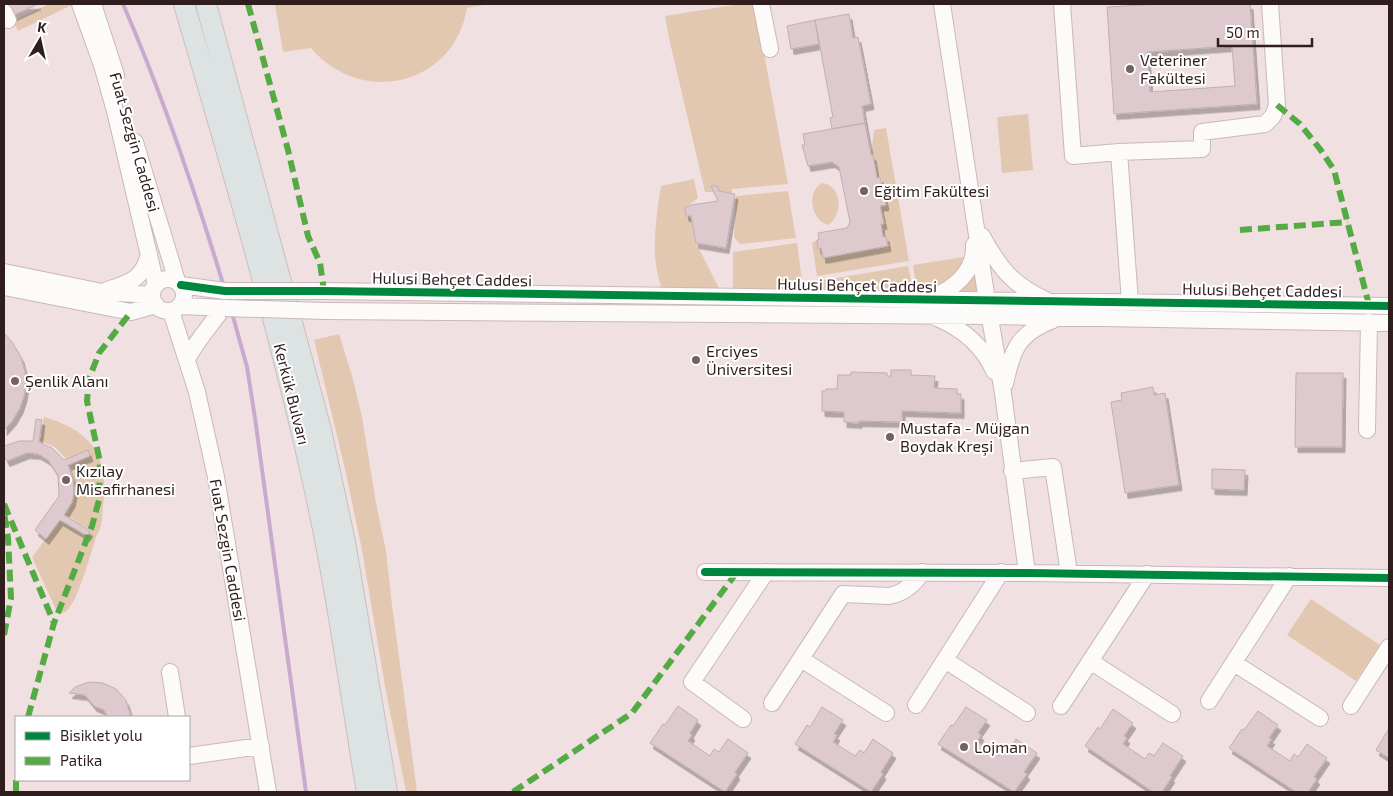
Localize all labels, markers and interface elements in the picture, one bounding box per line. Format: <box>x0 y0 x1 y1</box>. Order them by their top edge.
north arrow <box>15 15 65 65</box>
scale bar <box>1218 15 1312 47</box>
text: K <box>36 18 48 36</box>
text: 50 m <box>1226 23 1260 41</box>
place label: Veteriner Fakültesi <box>1140 50 1208 87</box>
marker: Veteriner Fakültesi <box>1124 63 1136 75</box>
street label: Fuat Sezgin Caddesi <box>106 70 165 214</box>
place label: Eğitim Fakültesi <box>874 181 989 200</box>
marker: Eğitim Fakültesi <box>858 185 870 197</box>
street label: Hulusi Behçet Caddesi <box>372 268 532 290</box>
street label: Hulusi Behçet Caddesi <box>777 274 937 296</box>
street label: Hulusi Behçet Caddesi <box>1182 279 1342 301</box>
street label: Kerkük Bulvarı <box>271 341 314 447</box>
place label: Erciyes Üniversitesi <box>706 341 792 378</box>
marker: Erciyes Üniversitesi <box>690 354 702 366</box>
place label: Şenlik Alanı <box>25 371 109 391</box>
marker: Şenlik Alanı <box>9 375 21 387</box>
place label: Mustafa - Müjgan Boydak Kreşi <box>900 418 1029 456</box>
marker: Mustafa - Müjgan Boydak Kreşi <box>884 431 896 443</box>
place label: Kızılay Misafirhanesi <box>76 461 175 498</box>
marker: Kızılay Misafirhanesi <box>60 474 72 486</box>
street label: Fuat Sezgin Caddesi <box>207 477 250 623</box>
legend <box>15 716 190 781</box>
text: Bisiklet yolu <box>60 726 143 744</box>
place label: Lojman <box>974 737 1027 757</box>
marker: Lojman <box>958 741 970 753</box>
text: Patika <box>60 751 102 769</box>

